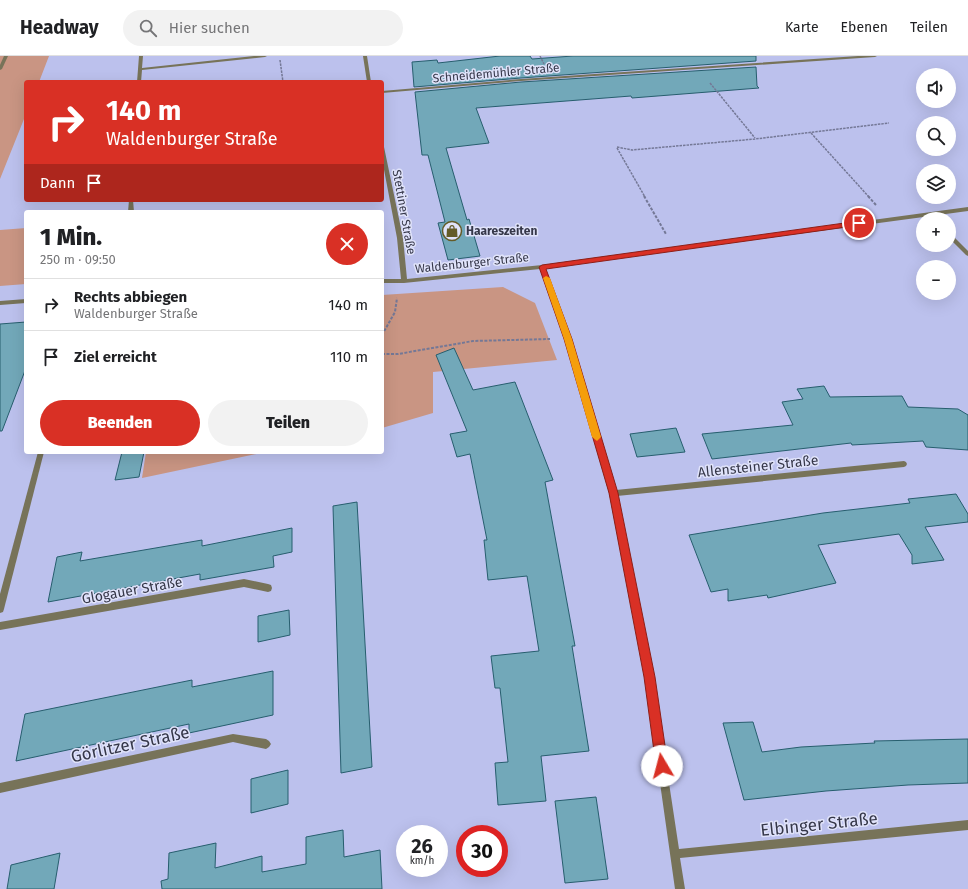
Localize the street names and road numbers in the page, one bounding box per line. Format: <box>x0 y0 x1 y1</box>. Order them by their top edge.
street label: Schneidemühler Straße <box>432 60 560 86</box>
street label: Stettiner Straße <box>390 168 418 256</box>
street label: Waldenburger Straße <box>414 250 530 276</box>
street label: Allensteiner Straße <box>697 452 819 481</box>
street label: Glogauer Straße <box>81 573 184 608</box>
street label: Görlitzer Straße <box>69 722 191 767</box>
street label: Elbinger Straße <box>759 808 879 841</box>

